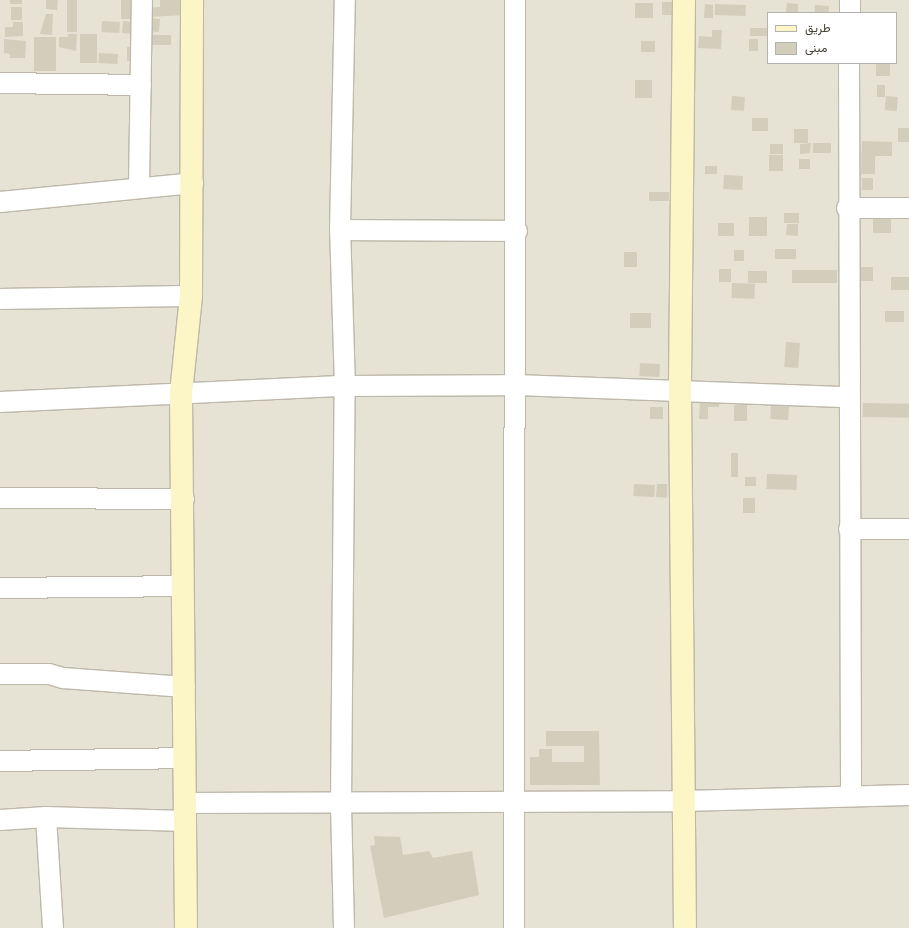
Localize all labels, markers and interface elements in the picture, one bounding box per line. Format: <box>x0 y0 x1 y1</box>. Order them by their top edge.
legend <box>767 12 897 64</box>
text: طريق <box>805 19 830 36</box>
text: مبنى <box>805 39 827 56</box>

